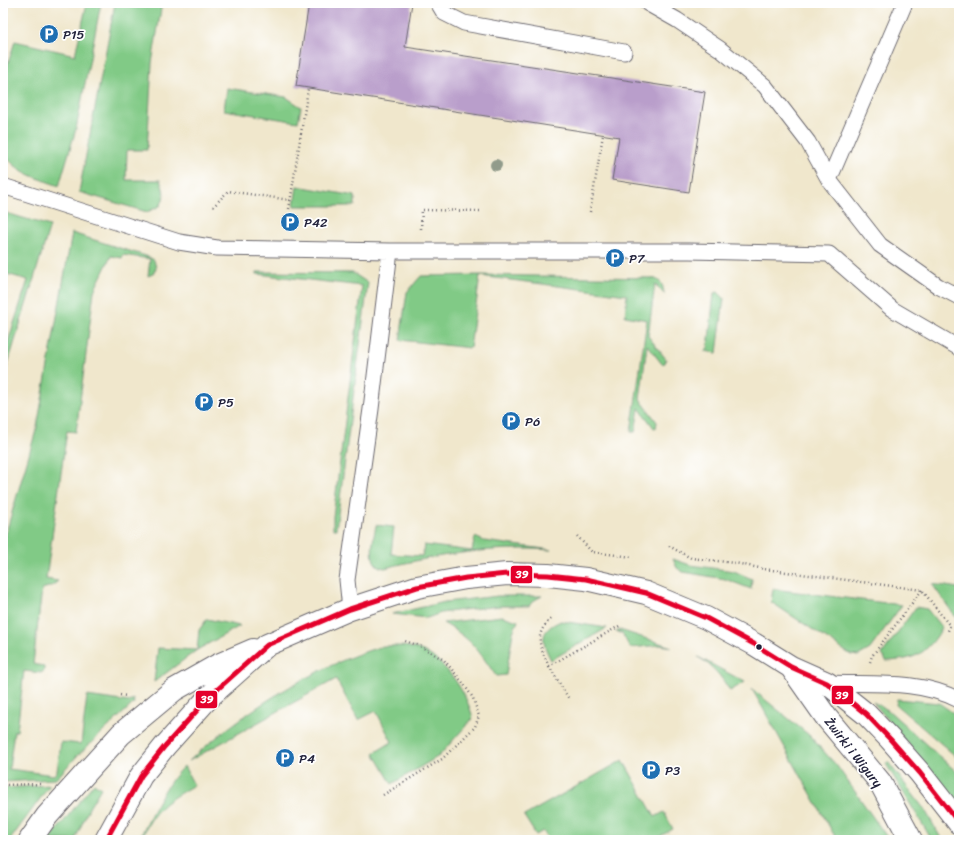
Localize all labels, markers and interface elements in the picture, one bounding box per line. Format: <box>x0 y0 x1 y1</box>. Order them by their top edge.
parking icon: P15 <box>38 23 60 45</box>
place label: P15 <box>63 23 84 46</box>
parking icon: P42 <box>279 211 301 233</box>
place label: P42 <box>304 211 328 234</box>
parking icon: P7 <box>604 247 626 269</box>
place label: P7 <box>629 247 646 270</box>
parking icon: P5 <box>193 391 215 413</box>
place label: P5 <box>218 391 234 414</box>
parking icon: P6 <box>500 410 522 432</box>
place label: P6 <box>525 410 540 433</box>
line badge: 39 <box>510 565 533 584</box>
text: 39 <box>515 565 529 584</box>
unlabelled marker <box>754 642 764 652</box>
line badge: 39 <box>831 685 854 705</box>
text: 39 <box>835 686 849 705</box>
line badge: 39 <box>195 690 218 709</box>
text: 39 <box>200 690 214 709</box>
street label: Żwirki i Wigury <box>818 712 889 793</box>
parking icon: P4 <box>274 747 296 769</box>
place label: P4 <box>299 747 315 770</box>
parking icon: P3 <box>640 759 662 781</box>
place label: P3 <box>665 759 680 782</box>

